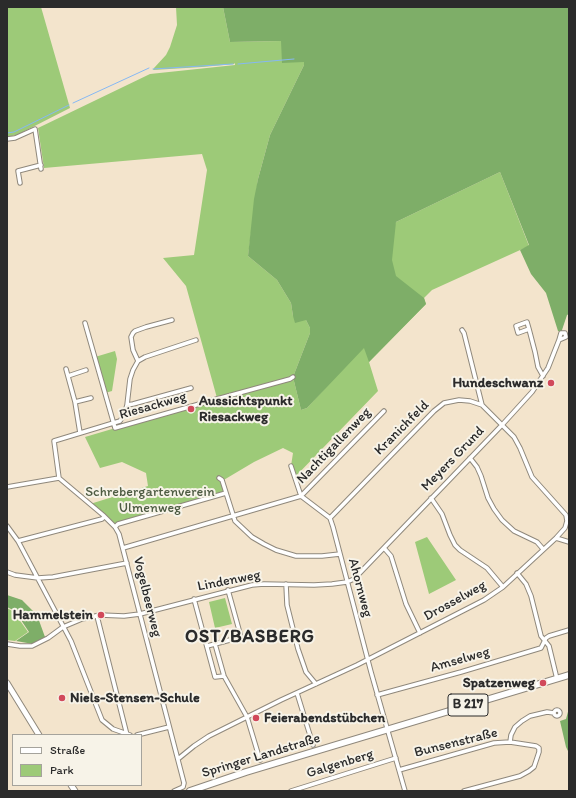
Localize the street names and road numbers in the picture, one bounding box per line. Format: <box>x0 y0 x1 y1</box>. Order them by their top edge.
street label: Riesackweg <box>117 388 189 424</box>
street label: Kranichfeld <box>371 397 433 459</box>
street label: Nachtigallenweg <box>293 404 375 488</box>
street label: Meyers Grund <box>418 423 488 495</box>
street label: Vogelbeerweg <box>129 555 165 639</box>
street label: Ahornweg <box>344 557 376 619</box>
street label: Lindenweg <box>196 567 262 595</box>
street label: Drosselweg <box>421 577 489 625</box>
street label: Amselweg <box>428 644 492 676</box>
road number: B 217 <box>448 694 488 716</box>
street label: Bunsenstraße <box>413 725 499 761</box>
street label: Springer Landstraße <box>200 730 322 782</box>
street label: Galgenberg <box>305 746 375 782</box>

